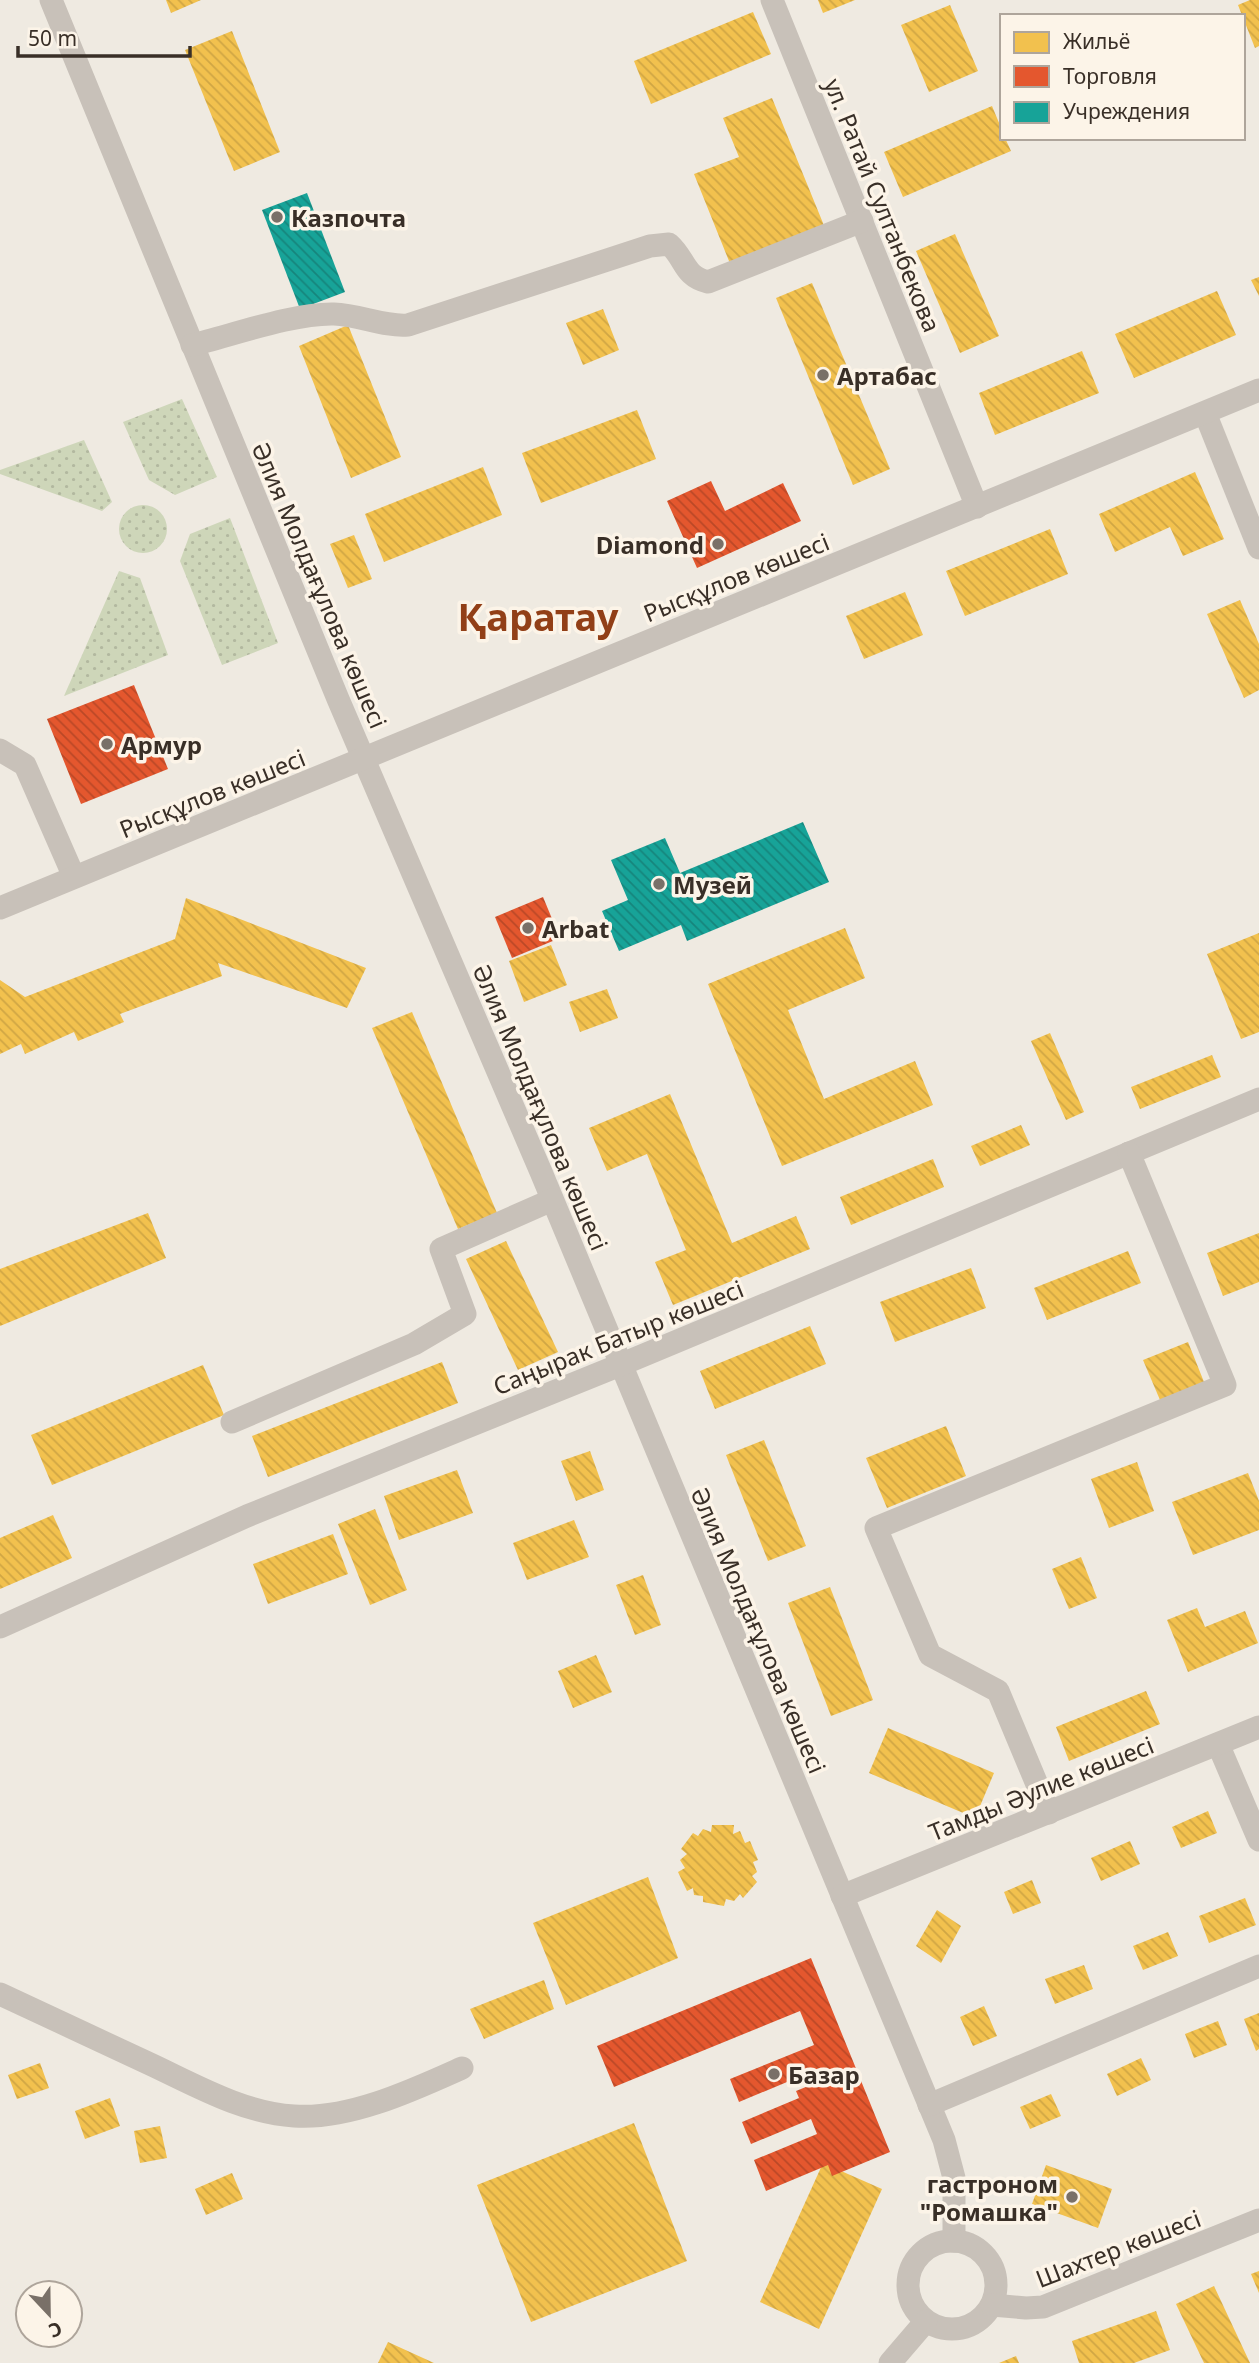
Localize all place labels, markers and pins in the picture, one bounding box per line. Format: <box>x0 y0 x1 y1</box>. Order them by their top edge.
place label: Казпочта <box>291 201 406 234</box>
marker: Казпочта <box>269 209 285 225</box>
place label: Артабас <box>837 359 937 392</box>
marker: Артабас <box>815 367 831 383</box>
place label: Diamond <box>596 528 704 561</box>
marker: Diamond <box>710 536 726 552</box>
place label: Армур <box>121 728 202 761</box>
marker: Армур <box>99 736 115 752</box>
place label: Музей <box>673 868 752 901</box>
marker: Музей <box>651 876 667 892</box>
place label: Arbat <box>542 912 609 945</box>
marker: Arbat <box>520 920 536 936</box>
place label: Базар <box>788 2058 860 2091</box>
marker: Базар <box>766 2066 782 2082</box>
place label: гастроном "Ромашка" <box>920 2167 1058 2228</box>
marker: гастроном "Ромашка" <box>1064 2189 1080 2205</box>

